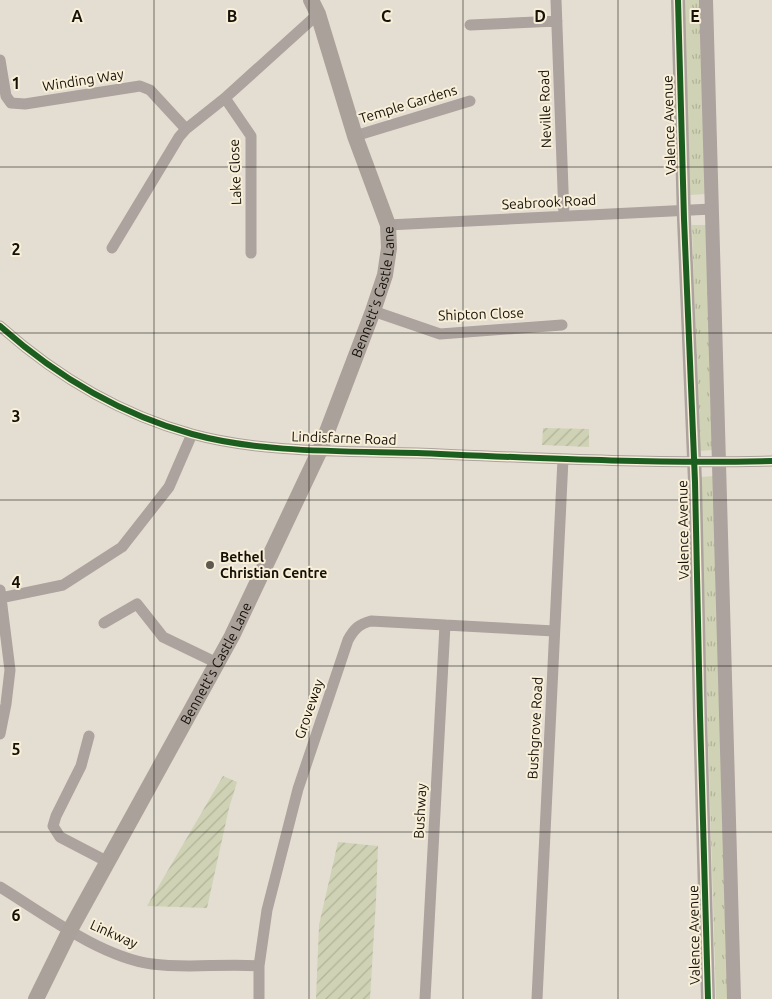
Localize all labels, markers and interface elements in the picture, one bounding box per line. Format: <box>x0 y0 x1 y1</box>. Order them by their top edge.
text: A <box>71 7 83 25</box>
text: B <box>227 7 237 25</box>
text: C <box>381 7 391 25</box>
text: D <box>534 7 546 25</box>
text: E <box>690 7 700 25</box>
street label: Winding Way <box>41 66 125 94</box>
street label: Neville Road <box>536 69 554 149</box>
text: 1 <box>11 74 21 92</box>
street label: Valence Avenue <box>659 75 679 175</box>
street label: Temple Gardens <box>357 82 459 126</box>
street label: Lake Close <box>226 139 244 205</box>
street label: Seabrook Road <box>501 192 597 212</box>
street label: Bennett's Castle Lane <box>348 226 397 360</box>
text: 2 <box>11 240 21 258</box>
street label: Shipton Close <box>438 305 524 323</box>
text: 3 <box>11 407 21 425</box>
street label: Lindisfarne Road <box>291 428 397 448</box>
street label: Valence Avenue <box>674 480 692 580</box>
place label: Bethel Christian Centre <box>220 549 327 581</box>
marker: Bethel Christian Centre <box>204 559 216 571</box>
text: 4 <box>11 573 21 591</box>
street label: Bennett's Castle Lane <box>177 600 255 727</box>
street label: Bushgrove Road <box>524 676 546 780</box>
street label: Groveway <box>291 677 327 741</box>
text: 5 <box>11 740 21 758</box>
street label: Bushway <box>411 783 429 839</box>
street label: Valence Avenue <box>685 885 703 985</box>
text: 6 <box>11 906 21 924</box>
street label: Linkway <box>88 916 141 952</box>

